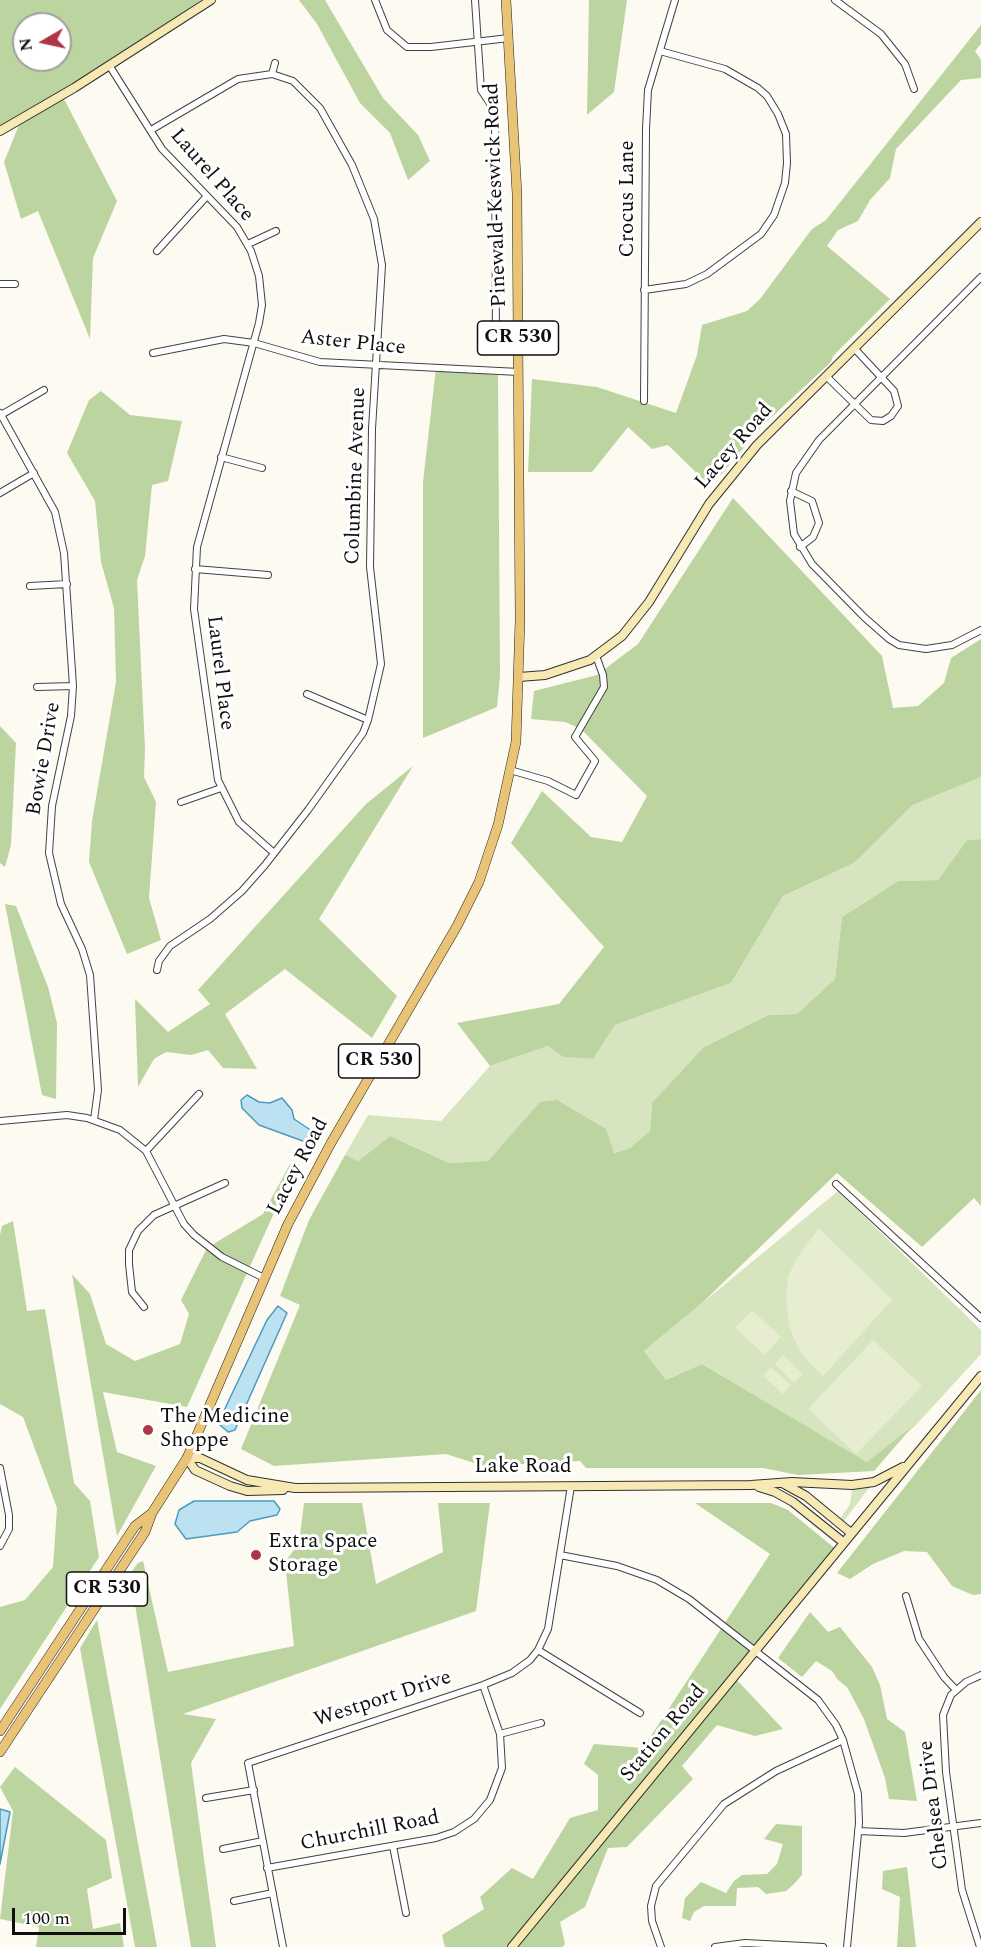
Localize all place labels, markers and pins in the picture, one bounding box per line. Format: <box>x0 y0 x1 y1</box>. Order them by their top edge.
place label: The Medicine Shoppe <box>160 1405 289 1455</box>
marker: The Medicine Shoppe <box>141 1423 155 1437</box>
place label: Extra Space Storage <box>268 1530 377 1580</box>
marker: Extra Space Storage <box>249 1548 263 1562</box>

